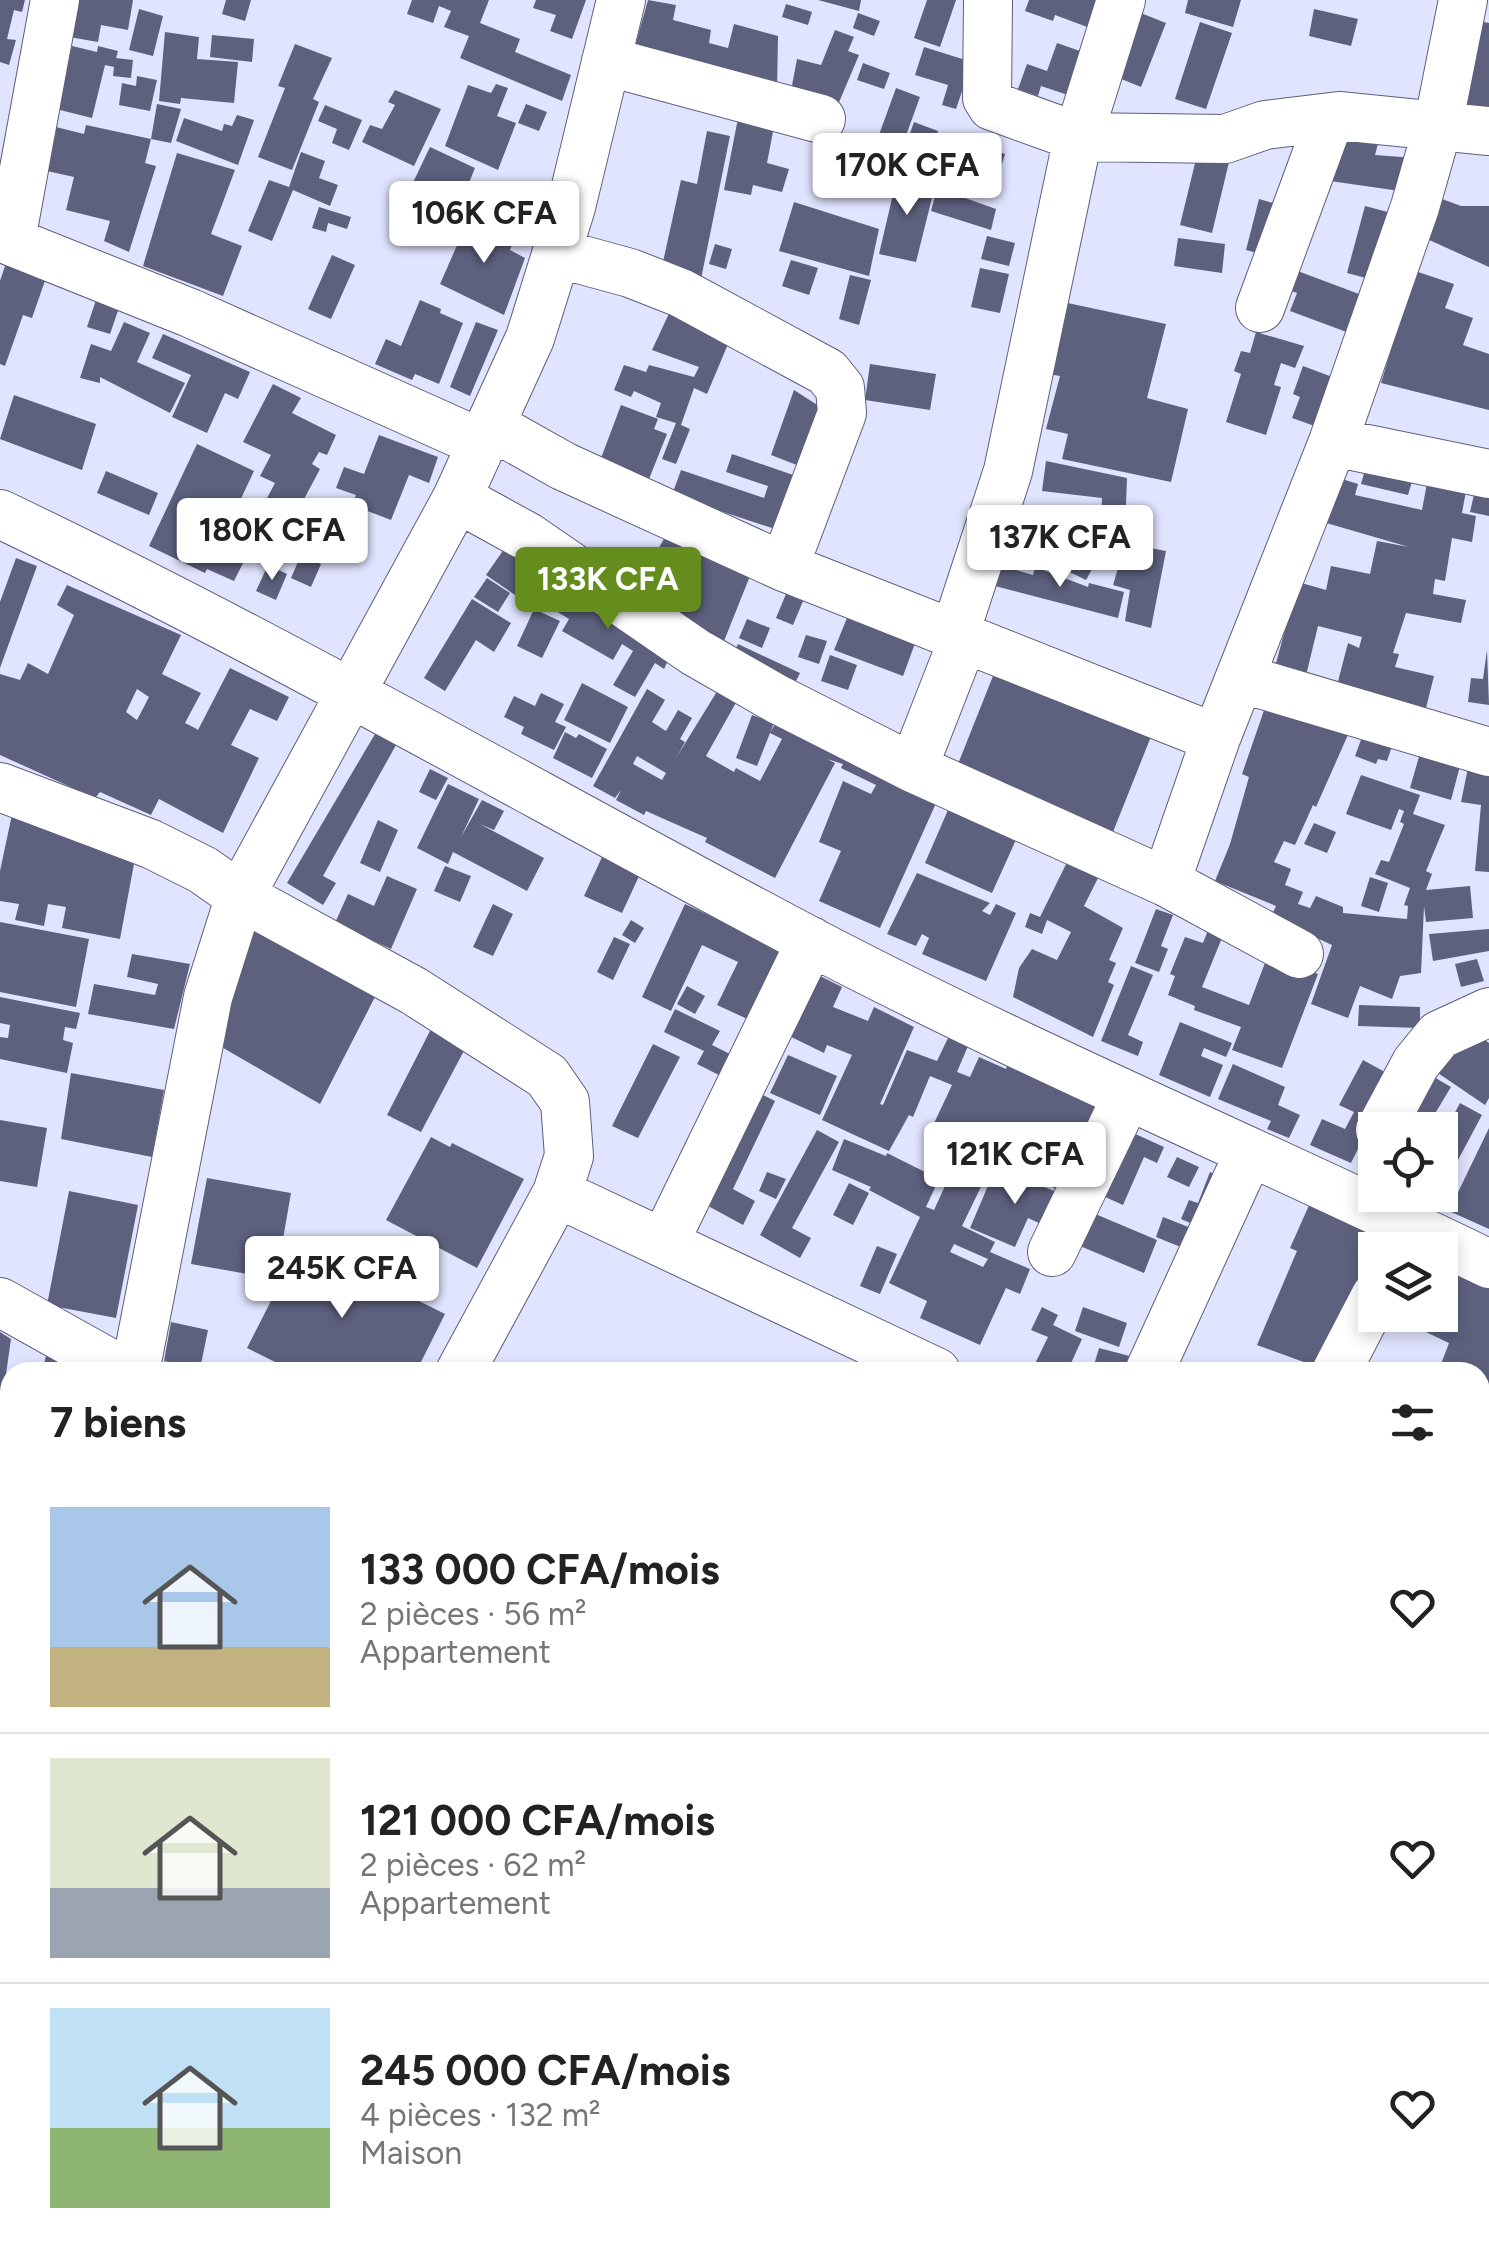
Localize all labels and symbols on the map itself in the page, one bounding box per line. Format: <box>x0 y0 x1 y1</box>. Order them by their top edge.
pin: 170K CFA <box>804 133 1010 218</box>
pin: 106K CFA <box>381 181 587 266</box>
pin: 180K CFA <box>169 498 375 583</box>
pin: 137K CFA <box>957 505 1163 590</box>
pin: 133K CFA <box>505 547 711 632</box>
pin: 121K CFA <box>912 1122 1118 1207</box>
pin: 245K CFA <box>239 1236 445 1321</box>

